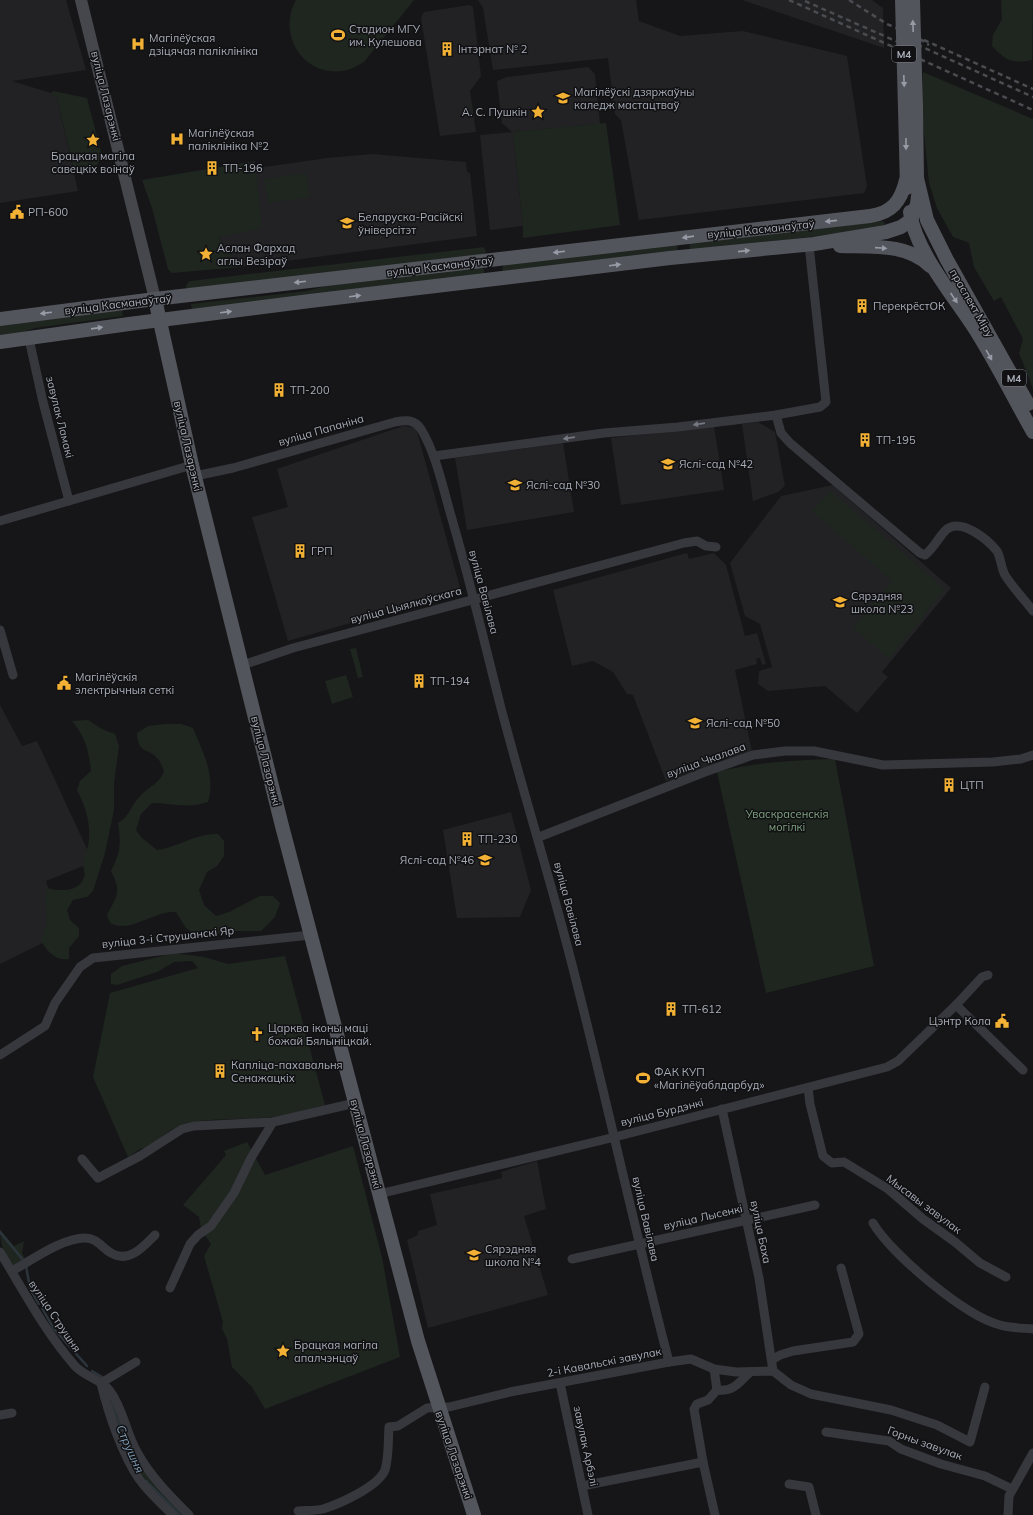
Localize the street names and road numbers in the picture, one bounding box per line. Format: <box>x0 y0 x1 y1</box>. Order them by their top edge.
road number: М4 <box>892 46 916 62</box>
street label: вуліца Лазарэнкі <box>88 50 124 142</box>
street label: вуліца Касманаўтаў <box>707 216 815 242</box>
street label: вуліца Касманаўтаў <box>386 252 494 280</box>
street label: праспект Міру <box>947 266 997 340</box>
street label: вуліца Касманаўтаў <box>64 290 172 318</box>
road number: М4 <box>1002 370 1026 386</box>
street label: завулак Ламакі <box>43 375 77 459</box>
street label: вуліца Лазарэнкі <box>171 399 205 493</box>
street label: вуліца Папаніна <box>277 411 365 449</box>
street label: вуліца Вавілава <box>466 548 502 636</box>
street label: вуліца Цыялкоўскага <box>349 583 463 627</box>
street label: вуліца Лазарэнкі <box>248 715 284 807</box>
street label: вуліца Чкалава <box>664 739 748 781</box>
street label: вуліца Вавілава <box>551 860 587 948</box>
street label: вуліца 3-і Струшанскі Яр <box>101 923 235 951</box>
street label: вуліца Бурдэнкі <box>619 1095 705 1129</box>
street label: вуліца Лазарэнкі <box>347 1098 385 1190</box>
street label: Мысавы завулак <box>884 1171 964 1237</box>
street label: вуліца Вавілава <box>629 1175 663 1263</box>
street label: вуліца Баха <box>747 1199 775 1265</box>
street label: вуліца Лысенкі <box>662 1201 744 1233</box>
street label: вуліца Струшня <box>26 1277 84 1355</box>
street label: 2-і Кавальскі завулак <box>546 1344 663 1380</box>
street label: завулак Арбэлі <box>571 1404 601 1488</box>
street label: вуліца Лазарэнкі <box>432 1409 476 1501</box>
street label: Горны завулак <box>886 1423 964 1463</box>

